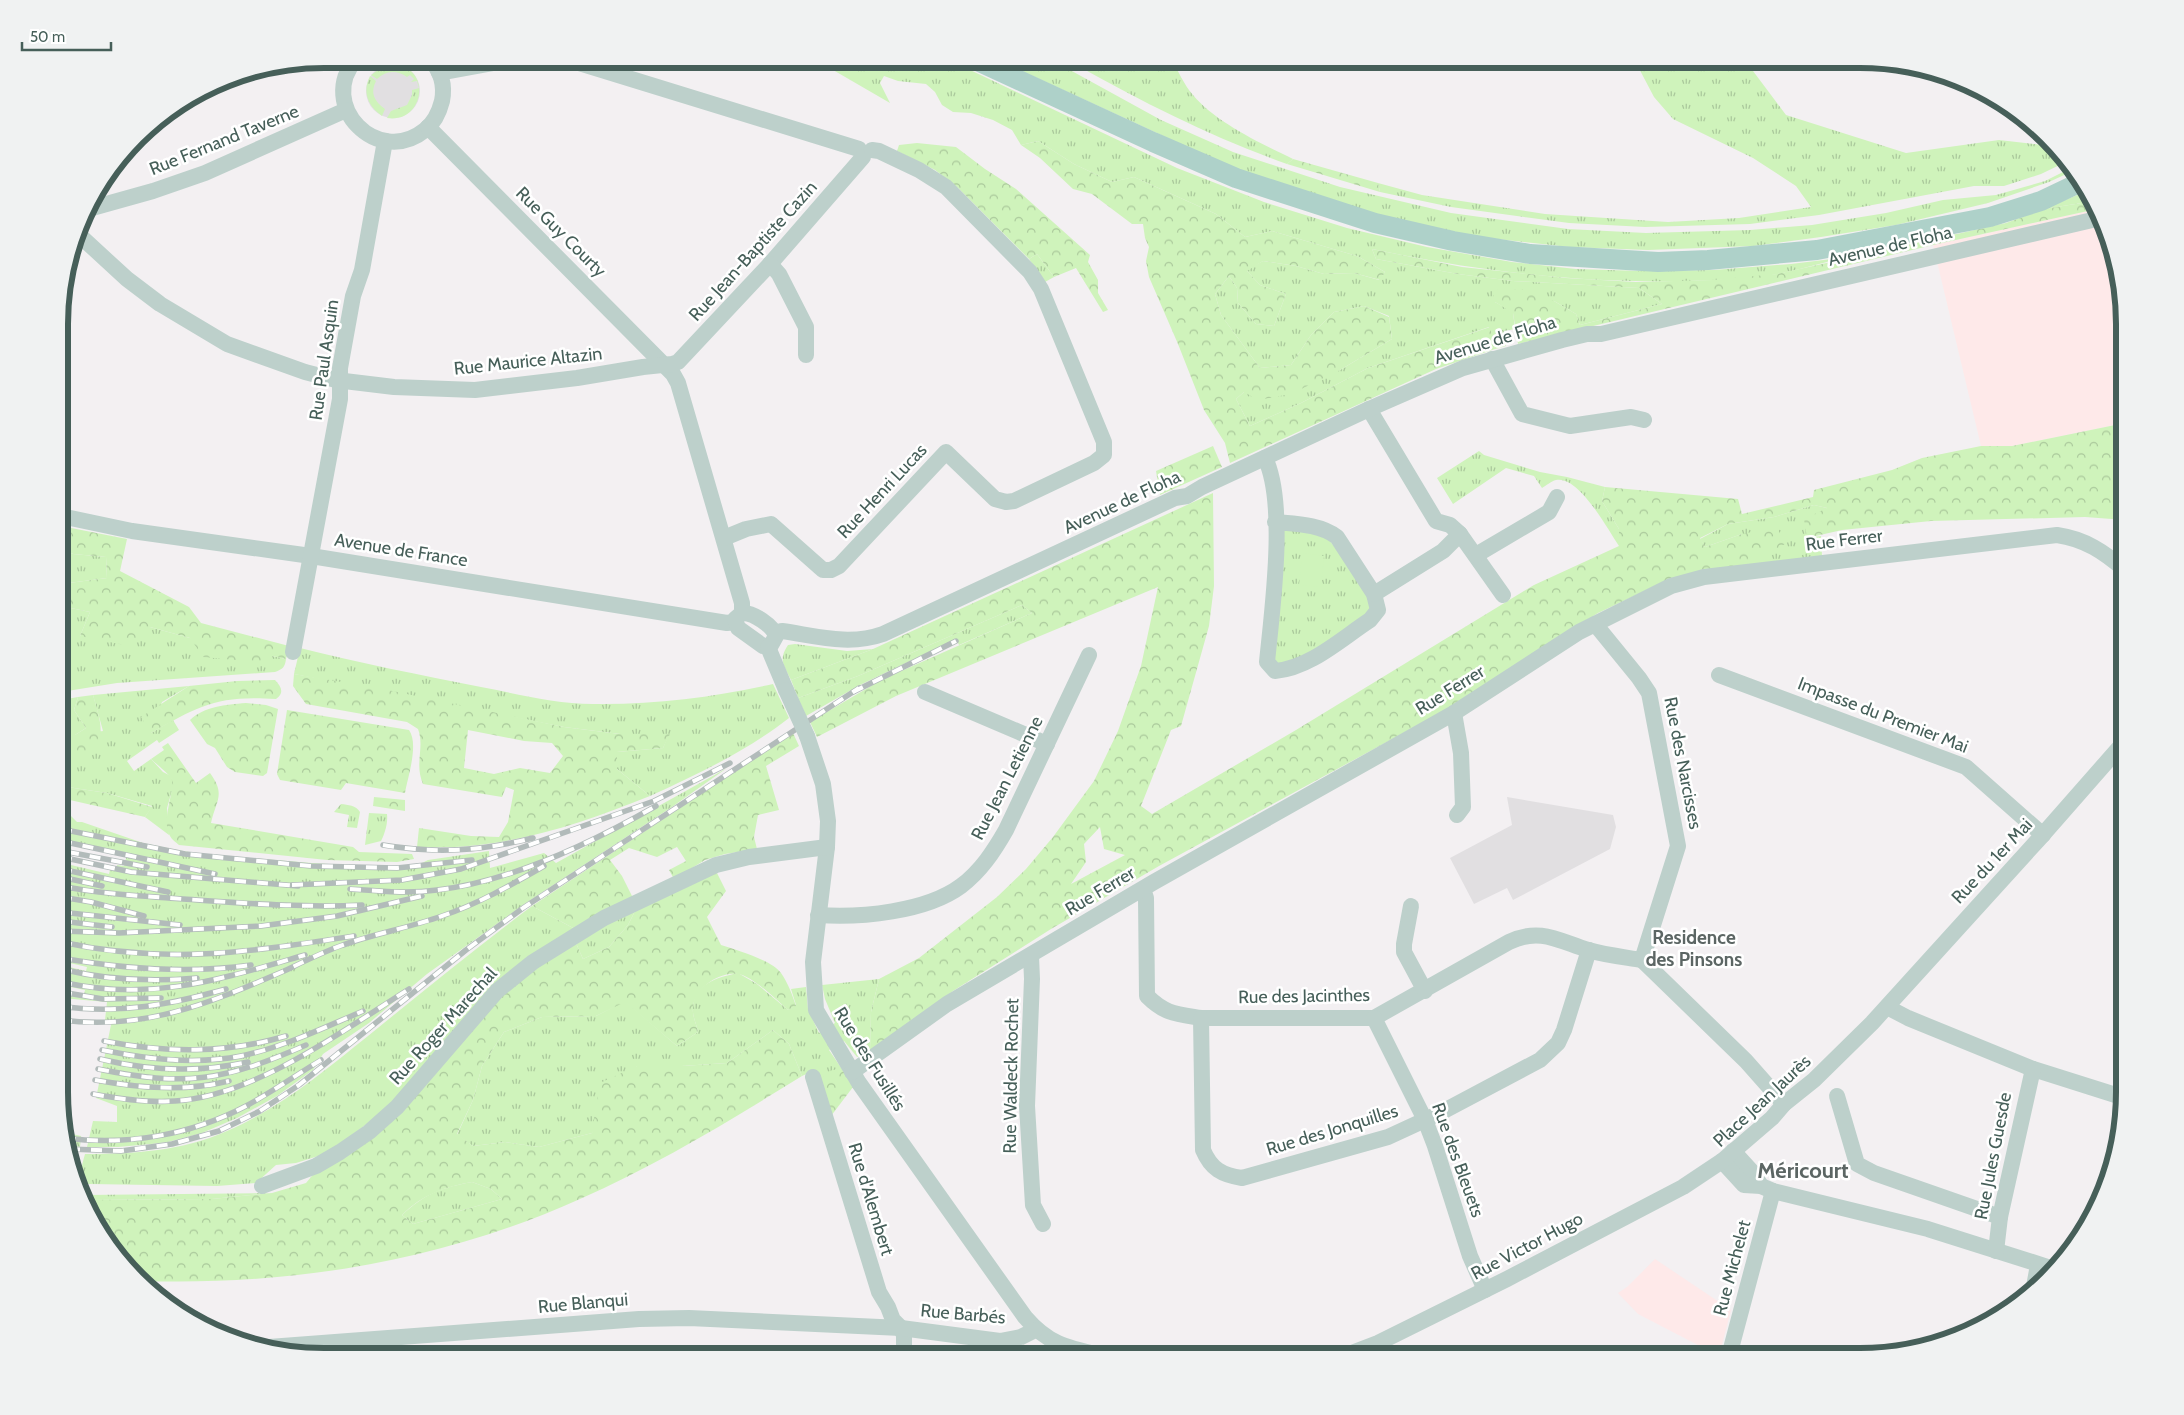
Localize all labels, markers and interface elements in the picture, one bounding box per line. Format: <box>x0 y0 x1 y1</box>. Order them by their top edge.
scale bar <box>22 20 111 52</box>
text: 50 m <box>30 28 65 46</box>
street label: Rue Fernand Taverne <box>146 100 302 180</box>
street label: Rue Jean-Baptiste Cazin <box>684 176 822 326</box>
street label: Rue Guy Courty <box>511 182 611 282</box>
street label: Avenue de Floha <box>1826 221 1954 271</box>
street label: Rue Paul Asquin <box>305 298 343 422</box>
street label: Avenue de Floha <box>1431 311 1559 369</box>
street label: Rue Maurice Altazin <box>453 342 603 380</box>
street label: Rue Henri Lucas <box>833 439 931 543</box>
street label: Avenue de Floha <box>1060 465 1184 539</box>
street label: Rue Ferrer <box>1804 524 1884 556</box>
street label: Avenue de France <box>333 529 469 571</box>
street label: Rue Ferrer <box>1411 660 1489 720</box>
street label: Impasse du Premier Mai <box>1795 672 1971 758</box>
street label: Rue des Narcisses <box>1659 695 1707 831</box>
street label: Rue Jean Letienne <box>966 712 1048 844</box>
street label: Rue du 1er Mai <box>1947 814 2037 908</box>
street label: Rue Ferrer <box>1061 862 1139 920</box>
district label: Residence des Pinsons <box>1646 926 1742 971</box>
street label: Rue Roger Marechal <box>385 962 502 1089</box>
street label: Rue des Jacinthes <box>1238 984 1370 1008</box>
street label: Rue Waldeck Rochet <box>999 998 1023 1154</box>
street label: Rue des Fusillés <box>829 1003 911 1115</box>
street label: Place Jean Jaurès <box>1709 1050 1815 1152</box>
street label: Rue Jules Guesde <box>1970 1090 2016 1222</box>
street label: Rue des Jonquilles <box>1263 1099 1401 1161</box>
street label: Rue des Bleuets <box>1427 1100 1489 1220</box>
street label: Rue d'Alembert <box>843 1140 899 1258</box>
district label: Méricourt <box>1757 1157 1849 1184</box>
street label: Rue Victor Hugo <box>1467 1207 1587 1285</box>
street label: Rue Michelet <box>1709 1218 1755 1318</box>
street label: Rue Blanqui <box>537 1288 629 1318</box>
street label: Rue Barbés <box>920 1299 1006 1329</box>

